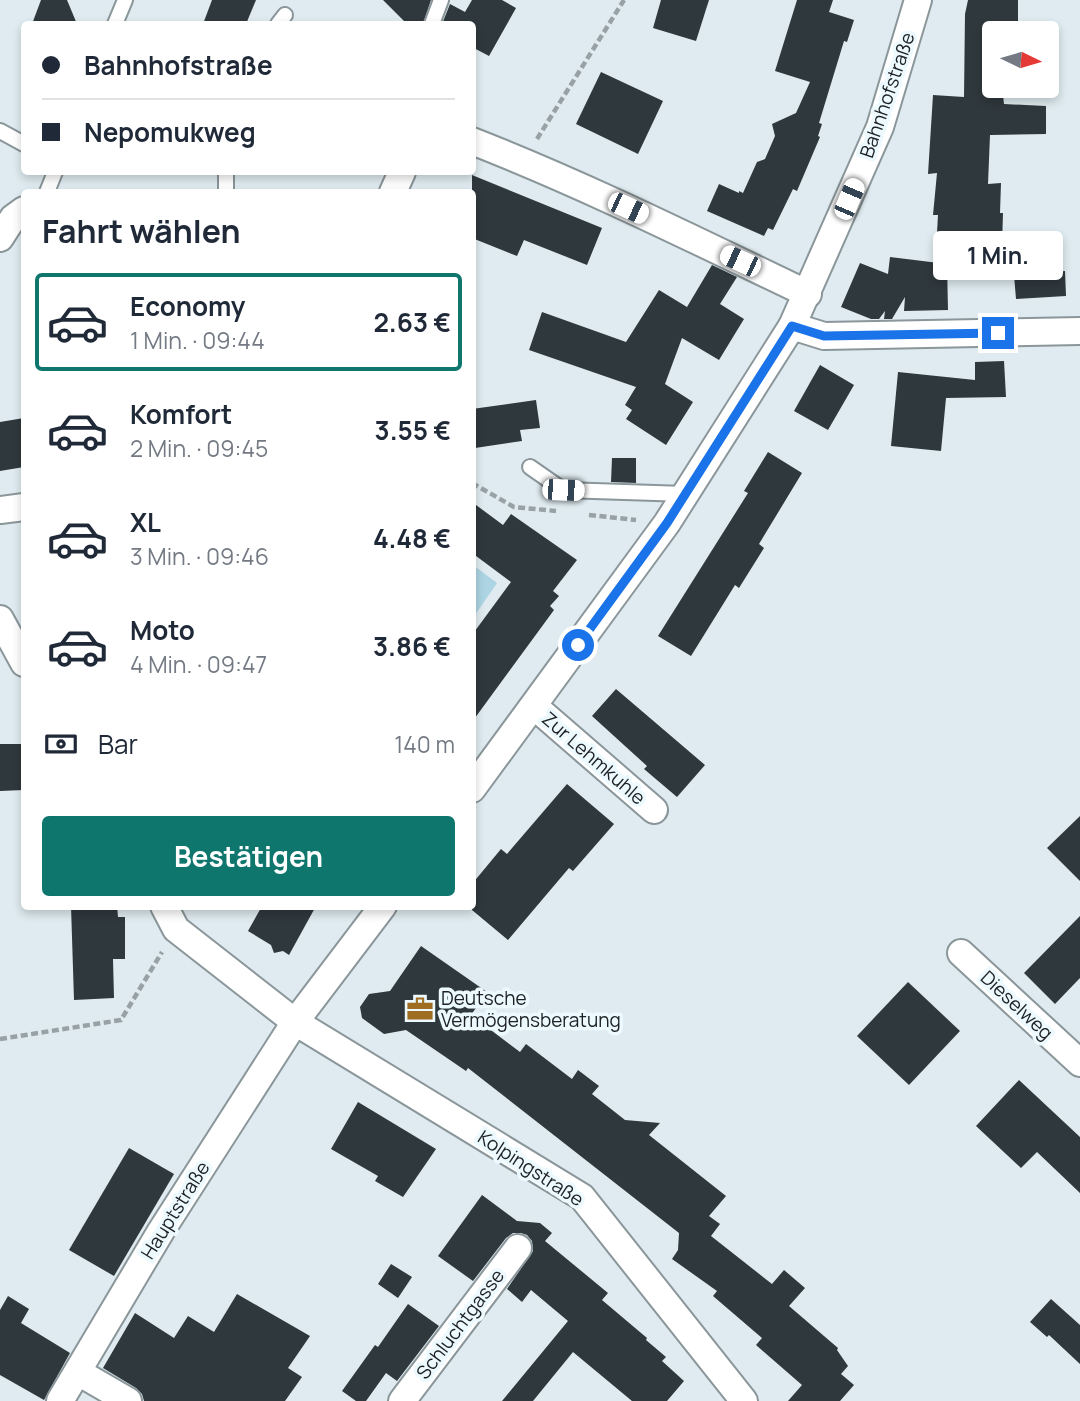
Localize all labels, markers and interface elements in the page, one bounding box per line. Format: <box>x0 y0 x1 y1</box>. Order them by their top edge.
north arrow <box>982 21 1059 98</box>
map controls <box>982 21 1059 98</box>
street label: Bahnhofstraße <box>853 29 921 161</box>
text: Bahnhofstraße <box>84 47 273 83</box>
text: Nepomukweg <box>84 114 256 150</box>
car <box>832 176 867 222</box>
car <box>605 190 652 226</box>
text: Fahrt wählen <box>42 209 241 253</box>
callout: 1 Min. <box>933 232 1063 280</box>
text: 1 Min. <box>967 239 1029 271</box>
car <box>717 243 764 279</box>
text: Economy <box>130 288 245 324</box>
icon: car <box>46 291 109 354</box>
text: 2.63 € <box>373 304 451 340</box>
route end <box>982 317 1014 349</box>
text: 1 Min. · 09:44 <box>130 324 265 356</box>
text: Komfort <box>130 396 232 432</box>
icon: car <box>46 399 109 462</box>
text: 3.55 € <box>375 412 451 448</box>
text: 2 Min. · 09:45 <box>130 432 268 464</box>
car <box>542 479 585 501</box>
text: XL <box>130 504 161 540</box>
icon: car <box>46 507 109 570</box>
text: 4.48 € <box>373 520 451 556</box>
text: 3 Min. · 09:46 <box>130 540 269 572</box>
text: Moto <box>130 612 195 648</box>
icon: car <box>46 615 109 678</box>
text: 3.86 € <box>373 628 451 664</box>
route start <box>562 629 594 661</box>
text: 4 Min. · 09:47 <box>130 648 267 680</box>
street label: Zur Lehmkuhle <box>537 706 651 810</box>
icon: cash <box>42 725 80 763</box>
text: Bar <box>98 726 138 762</box>
text: 140 m <box>394 728 455 760</box>
button: Bestätigen <box>42 816 455 896</box>
street label: Dieselweg <box>975 965 1059 1045</box>
place label: Deutsche Vermögensberatung <box>441 985 621 1033</box>
office icon: Deutsche Vermögensberatung <box>405 994 435 1024</box>
street label: Kolpingstraße <box>473 1124 589 1212</box>
street label: Hauptstraße <box>135 1156 215 1264</box>
street label: Schluchtgasse <box>410 1264 510 1384</box>

